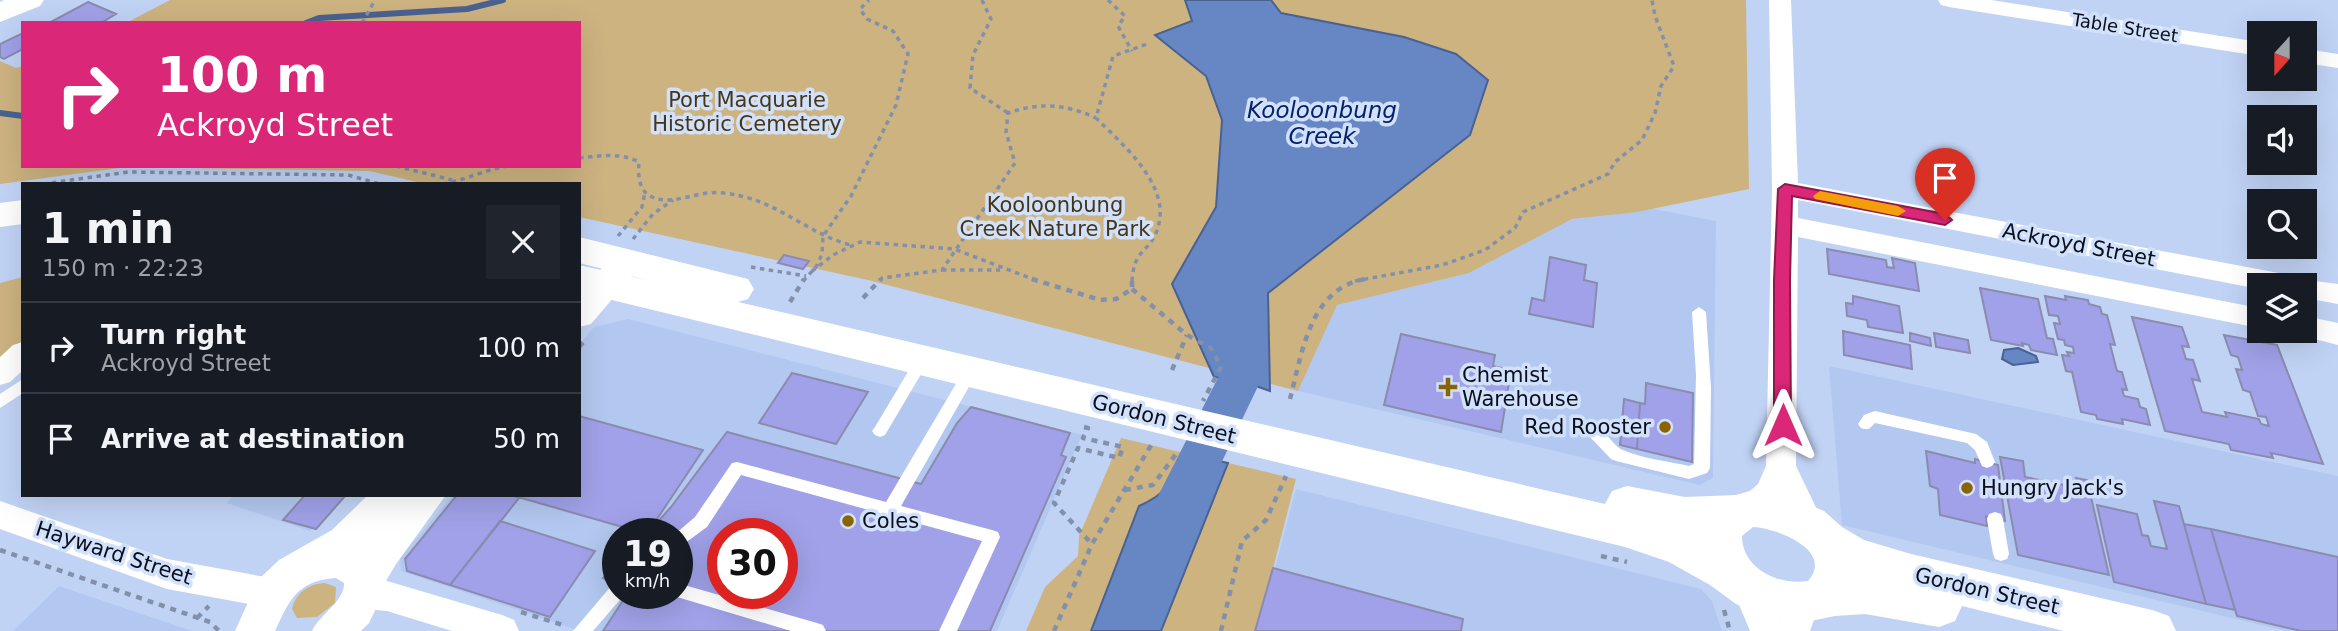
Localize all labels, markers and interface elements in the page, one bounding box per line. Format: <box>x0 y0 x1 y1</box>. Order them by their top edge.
street label: Table Street <box>2070 9 2180 46</box>
north arrow <box>2247 21 2317 91</box>
map controls <box>2247 21 2317 343</box>
text: 100 m <box>157 47 327 104</box>
icon: right <box>42 49 133 140</box>
park label: Port Macquarie Historic Cemetery <box>652 88 842 136</box>
water label: Kooloonbung Creek <box>1247 97 1397 149</box>
button: sound <box>2247 105 2317 175</box>
text: Ackroyd Street <box>157 106 393 144</box>
pin <box>1915 148 1975 220</box>
icon: arrive <box>1926 159 1964 197</box>
button: search <box>2247 189 2317 259</box>
park label: Kooloonbung Creek Nature Park <box>960 193 1151 241</box>
text: 1 min <box>42 204 174 253</box>
button: close <box>486 205 560 279</box>
street label: Ackroyd Street <box>2001 218 2157 272</box>
text: 150 m · 22:23 <box>42 255 204 281</box>
button: layers <box>2247 273 2317 343</box>
text: Turn right <box>101 320 246 350</box>
icon: right <box>42 329 80 367</box>
text: 100 m <box>477 333 560 363</box>
text: Ackroyd Street <box>101 350 271 376</box>
place label: Chemist Warehouse <box>1462 363 1579 411</box>
marker: Chemist Warehouse <box>1440 379 1456 395</box>
position arrow <box>1746 388 1820 462</box>
street label: Gordon Street <box>1090 390 1238 448</box>
place label: Red Rooster <box>1524 415 1651 439</box>
marker: Red Rooster <box>1657 419 1673 435</box>
icon: arrive <box>42 420 80 458</box>
text: Arrive at destination <box>101 424 405 454</box>
text: 50 m <box>493 424 560 454</box>
place label: Hungry Jack's <box>1981 476 2124 500</box>
marker: Hungry Jack's <box>1959 480 1975 496</box>
place label: Coles <box>862 509 919 533</box>
marker: Coles <box>840 513 856 529</box>
street label: Hayward Street <box>33 516 195 590</box>
speed limit sign: 30 <box>707 518 798 609</box>
text: 19 <box>623 534 672 574</box>
street label: Gordon Street <box>1913 563 2061 619</box>
text: km/h <box>625 570 670 591</box>

